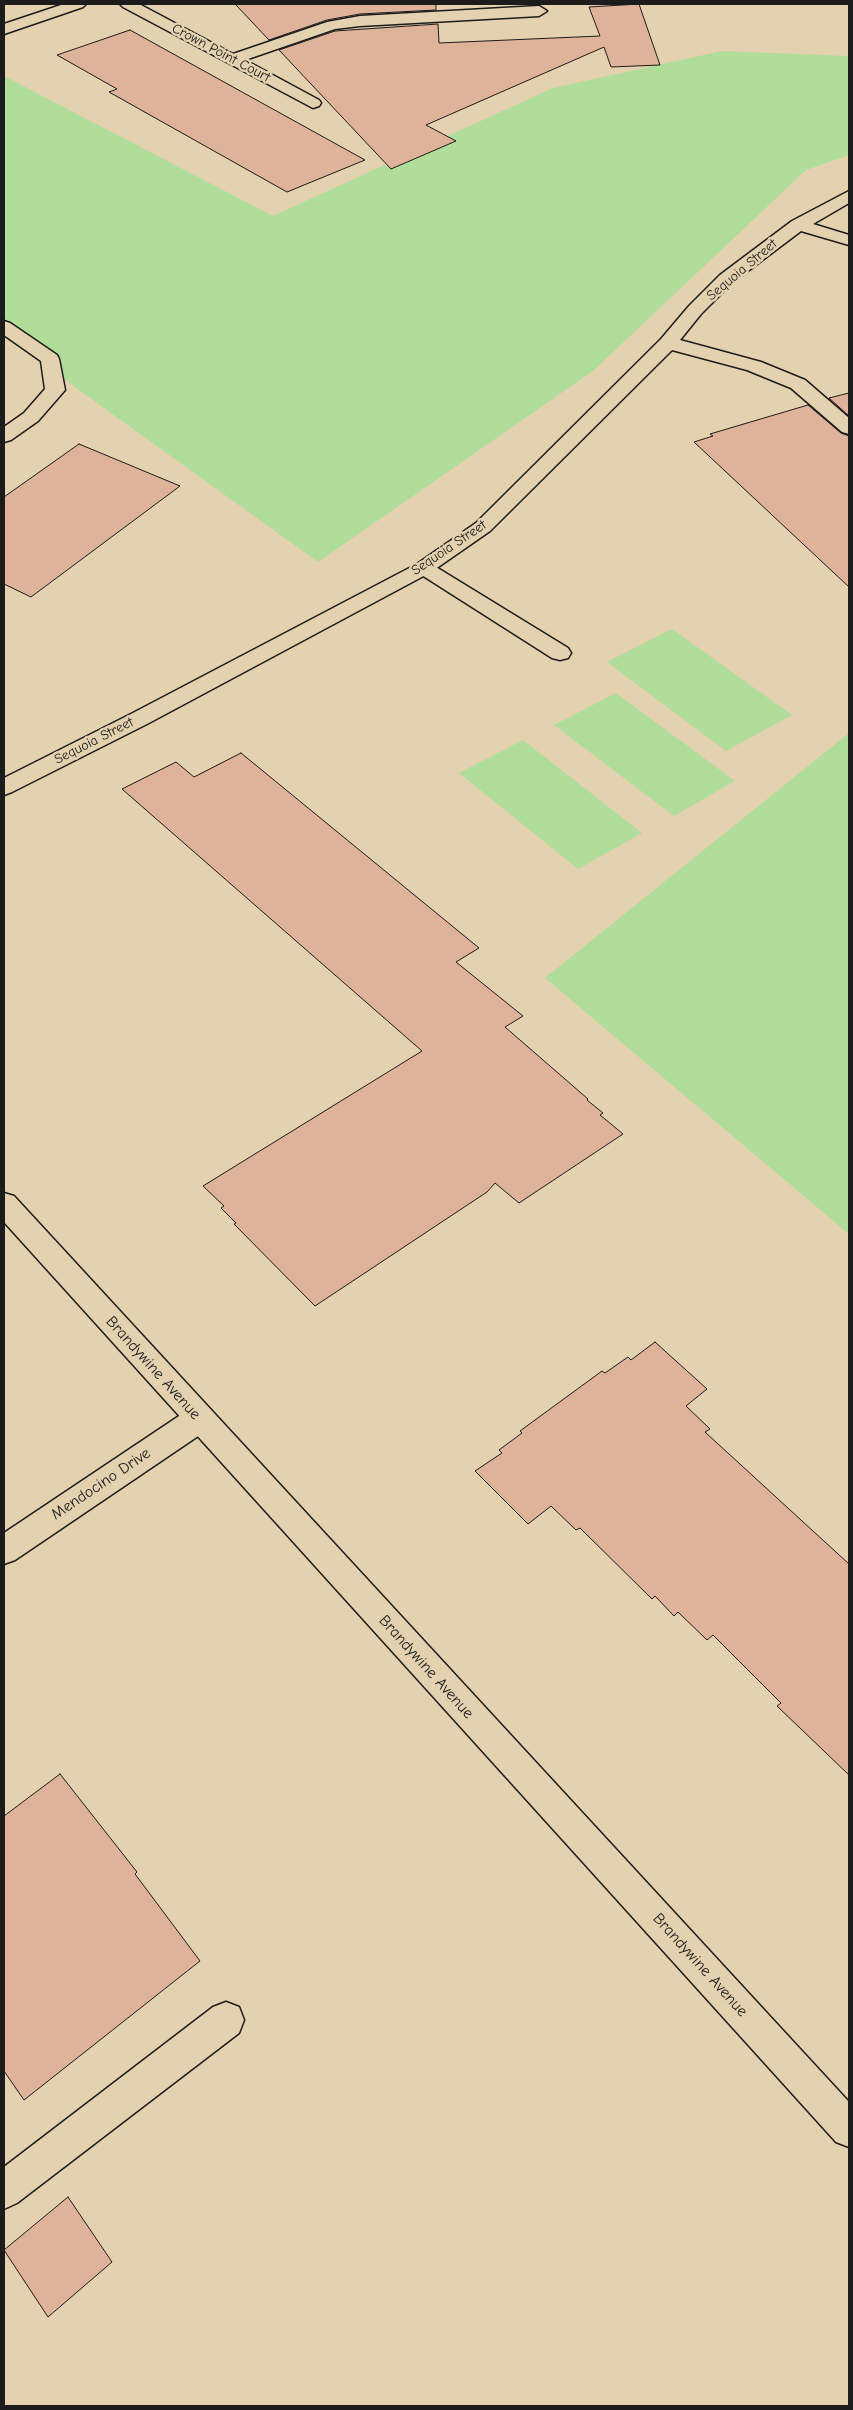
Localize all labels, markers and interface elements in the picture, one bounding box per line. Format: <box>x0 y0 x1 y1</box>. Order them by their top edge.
street label: Crown Point Court <box>169 20 273 86</box>
street label: Sequoia Street <box>703 236 781 304</box>
street label: Sequoia Street <box>408 517 490 579</box>
street label: Sequoia Street <box>52 714 136 768</box>
street label: Brandywine Avenue <box>101 1312 205 1424</box>
street label: Mendocino Drive <box>48 1444 154 1524</box>
street label: Brandywine Avenue <box>374 1611 478 1723</box>
street label: Brandywine Avenue <box>648 1909 752 2021</box>

